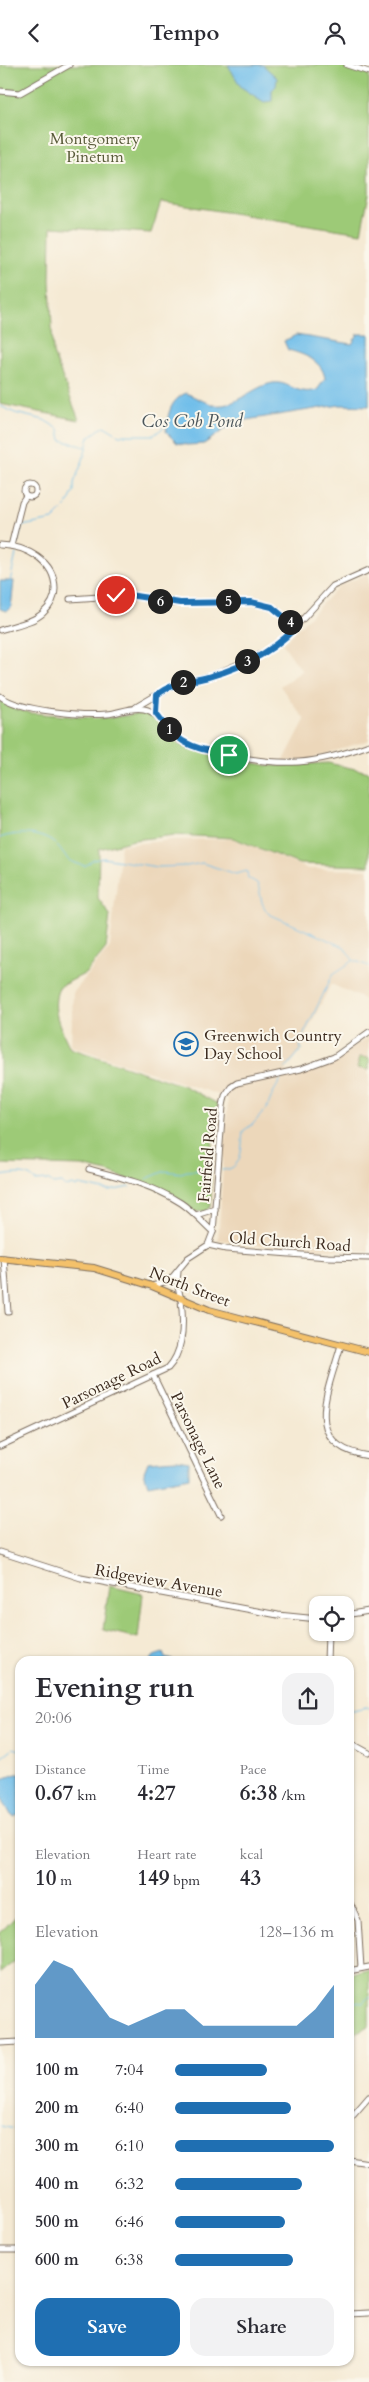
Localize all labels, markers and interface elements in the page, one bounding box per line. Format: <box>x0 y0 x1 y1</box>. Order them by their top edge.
text: Tempo <box>150 18 219 48</box>
icon: back <box>20 19 48 47</box>
icon: person <box>321 19 349 47</box>
park label: Montgomery Pinetum <box>50 128 141 168</box>
water label: Cos Cob Pond <box>141 409 244 434</box>
pin <box>95 574 137 616</box>
icon: check <box>102 581 130 609</box>
pin: 6 <box>148 589 172 613</box>
pin: 5 <box>216 589 240 613</box>
text: 6 <box>157 592 164 611</box>
text: 5 <box>225 592 232 611</box>
pin: 4 <box>278 609 302 635</box>
text: 4 <box>287 613 294 632</box>
pin: 3 <box>234 649 260 673</box>
text: 3 <box>244 652 251 671</box>
pin: 2 <box>170 669 196 695</box>
text: 2 <box>180 673 187 692</box>
pin: 1 <box>156 717 182 741</box>
text: 1 <box>166 720 173 739</box>
pin <box>208 734 250 776</box>
icon: arrive <box>215 741 243 769</box>
place label: Greenwich Country Day School <box>204 1025 342 1065</box>
school or university icon: Greenwich Country Day School <box>173 1031 199 1057</box>
street label: Fairfield Road <box>193 1106 223 1203</box>
street label: Old Church Road <box>228 1227 352 1257</box>
street label: North Street <box>146 1261 233 1312</box>
street label: Parsonage Road <box>58 1347 165 1414</box>
street label: Parsonage Lane <box>165 1388 231 1493</box>
street label: Ridgeview Avenue <box>93 1559 224 1603</box>
map controls <box>309 1596 354 1641</box>
button: locate <box>309 1596 354 1641</box>
text: Evening run <box>35 1669 194 1707</box>
button: share <box>282 1673 334 1725</box>
text: 20:06 <box>35 1707 72 1729</box>
text: Distance <box>35 1760 86 1779</box>
text: Time <box>137 1760 170 1779</box>
text: Pace <box>240 1760 267 1779</box>
text: 0.67 <box>35 1779 73 1808</box>
text: 4:27 <box>137 1779 176 1808</box>
text: 6:38 <box>240 1779 278 1808</box>
text: km <box>73 1786 96 1805</box>
text: /km <box>278 1786 306 1805</box>
text: Elevation <box>35 1845 91 1864</box>
text: Heart rate <box>137 1845 197 1864</box>
text: kcal <box>240 1845 263 1864</box>
text: 10 <box>35 1864 57 1893</box>
text: 149 <box>137 1864 170 1893</box>
text: 43 <box>240 1864 261 1893</box>
text: m <box>57 1871 72 1890</box>
text: bpm <box>170 1871 200 1890</box>
text: Elevation <box>35 1921 99 1943</box>
text: 128–136 m <box>258 1921 334 1943</box>
text: 100 m <box>35 2059 79 2081</box>
text: 7:04 <box>115 2059 144 2081</box>
text: 200 m <box>35 2097 79 2119</box>
text: 6:40 <box>115 2097 144 2119</box>
text: 300 m <box>35 2135 79 2157</box>
text: 6:10 <box>115 2135 144 2157</box>
text: 400 m <box>35 2173 79 2195</box>
text: 6:32 <box>115 2173 144 2195</box>
text: 500 m <box>35 2211 79 2233</box>
text: 6:46 <box>115 2211 144 2233</box>
text: 600 m <box>35 2249 79 2271</box>
text: 6:38 <box>115 2249 144 2271</box>
button: Save <box>35 2298 180 2356</box>
button: Share <box>190 2298 334 2356</box>

